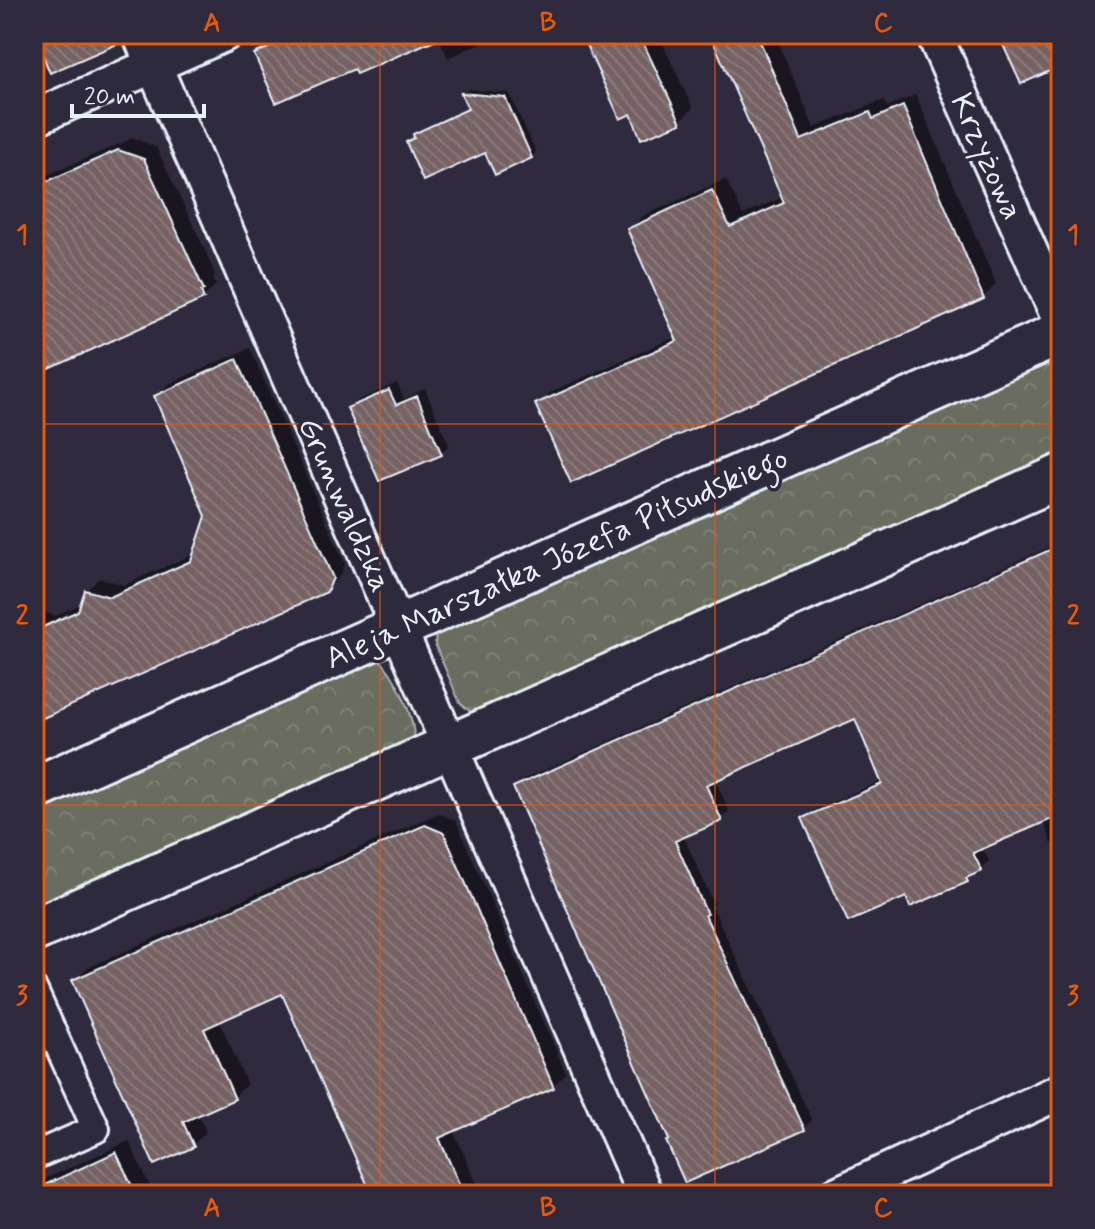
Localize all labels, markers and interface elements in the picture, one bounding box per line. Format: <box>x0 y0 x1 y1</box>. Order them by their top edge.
text: A <box>203 7 221 41</box>
text: B <box>540 7 556 41</box>
text: C <box>874 7 893 41</box>
scale bar <box>72 68 204 118</box>
text: 20 m <box>84 82 135 113</box>
street label: Krzyżowa <box>940 87 1033 227</box>
text: 1 <box>16 219 28 253</box>
text: 1 <box>1067 219 1079 253</box>
street label: Grunwaldzka <box>287 411 401 599</box>
street label: Aleja Marszałka Józefa Piłsudskiego <box>319 437 796 683</box>
text: 2 <box>16 600 29 634</box>
text: 2 <box>1067 600 1080 634</box>
text: 3 <box>16 980 28 1014</box>
text: 3 <box>1067 980 1079 1014</box>
text: A <box>203 1192 221 1226</box>
text: B <box>540 1192 556 1226</box>
text: C <box>874 1192 893 1226</box>

